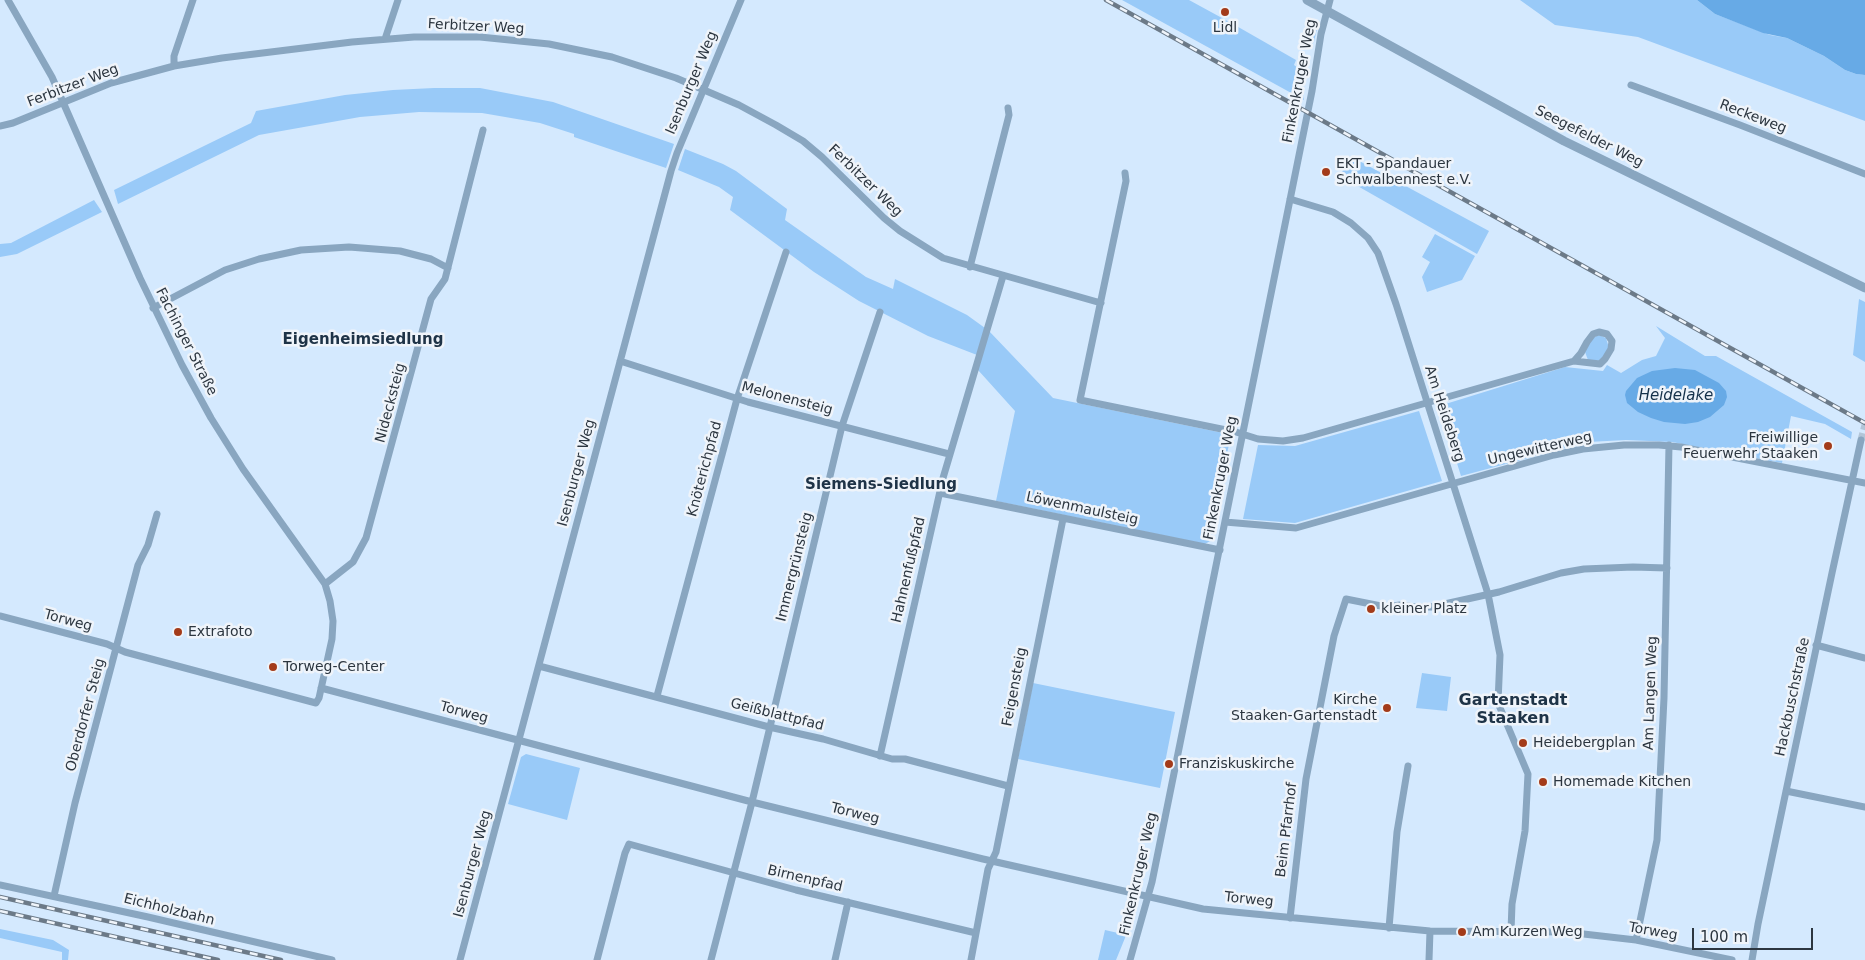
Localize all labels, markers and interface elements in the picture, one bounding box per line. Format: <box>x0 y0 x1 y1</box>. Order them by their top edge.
marker: Lidl <box>1219 6 1231 18</box>
street label: Ferbitzer Weg <box>427 16 525 38</box>
street label: Finkenkruger Weg <box>1280 18 1320 144</box>
place label: Lidl <box>1213 20 1237 36</box>
street label: Isenburger Weg <box>663 29 721 137</box>
street label: Ferbitzer Weg <box>25 61 121 111</box>
street label: Reckeweg <box>1717 97 1789 137</box>
street label: Seegefelder Weg <box>1532 102 1646 172</box>
street label: Ferbitzer Weg <box>824 141 906 221</box>
place label: EKT - Spandauer Schwalbennest e.V. <box>1336 156 1472 188</box>
marker: EKT - Spandauer Schwalbennest e.V. <box>1320 166 1332 178</box>
street label: Fachinger Straße <box>152 285 220 399</box>
district label: Eigenheimsiedlung <box>283 331 443 349</box>
street label: Nidecksteig <box>372 361 410 445</box>
street label: Am Heideberg <box>1421 364 1467 464</box>
street label: Melonensteig <box>740 379 834 419</box>
water label: Heidelake <box>1639 387 1713 405</box>
street label: Finkenkruger Weg <box>1201 415 1241 541</box>
street label: Isenburger Weg <box>555 418 599 528</box>
street label: Knöterichpfad <box>684 419 726 519</box>
street label: Ungewitterweg <box>1486 429 1594 469</box>
place label: Freiwillige Feuerwehr Staaken <box>1683 430 1818 462</box>
marker: Freiwillige Feuerwehr Staaken <box>1822 440 1834 452</box>
district label: Siemens-Siedlung <box>805 476 957 494</box>
street label: Löwenmaulsteig <box>1024 489 1140 529</box>
street label: Immergrünsteig <box>773 511 817 623</box>
street label: Hahnenfußpfad <box>889 515 929 625</box>
place label: kleiner Platz <box>1381 601 1467 617</box>
marker: kleiner Platz <box>1365 603 1377 615</box>
street label: Torweg <box>42 606 94 636</box>
place label: Extrafoto <box>188 624 253 640</box>
marker: Extrafoto <box>172 626 184 638</box>
street label: Am Langen Weg <box>1641 636 1661 750</box>
street label: Hackbuschstraße <box>1772 636 1814 758</box>
street label: Feigensteig <box>999 646 1031 728</box>
street label: Oberdorfer Steig <box>63 656 109 774</box>
place label: Torweg-Center <box>283 659 385 675</box>
marker: Torweg-Center <box>267 661 279 673</box>
district label: Gartenstadt Staaken <box>1459 691 1567 729</box>
place label: Kirche Staaken-Gartenstadt <box>1231 692 1377 724</box>
street label: Geißblattpfad <box>728 695 826 735</box>
street label: Torweg <box>438 698 490 728</box>
marker: Kirche Staaken-Gartenstadt <box>1381 702 1393 714</box>
place label: Heidebergplan <box>1533 735 1636 751</box>
marker: Heidebergplan <box>1517 737 1529 749</box>
place label: Franziskuskirche <box>1179 756 1294 772</box>
marker: Franziskuskirche <box>1163 758 1175 770</box>
place label: Homemade Kitchen <box>1553 774 1691 790</box>
marker: Homemade Kitchen <box>1537 776 1549 788</box>
street label: Beim Pfarrhof <box>1273 782 1301 878</box>
street label: Torweg <box>829 800 881 828</box>
street label: Isenburger Weg <box>451 809 495 919</box>
street label: Finkenkruger Weg <box>1117 811 1161 937</box>
street label: Birnenpfad <box>766 862 844 896</box>
street label: Torweg <box>1224 889 1274 911</box>
street label: Eichholzbahn <box>122 891 216 929</box>
scale bar <box>1695 918 1816 950</box>
street label: Torweg <box>1627 919 1679 945</box>
place label: Am Kurzen Weg <box>1472 924 1583 940</box>
marker: Am Kurzen Weg <box>1456 926 1468 938</box>
text: 100 m <box>1700 928 1748 946</box>

